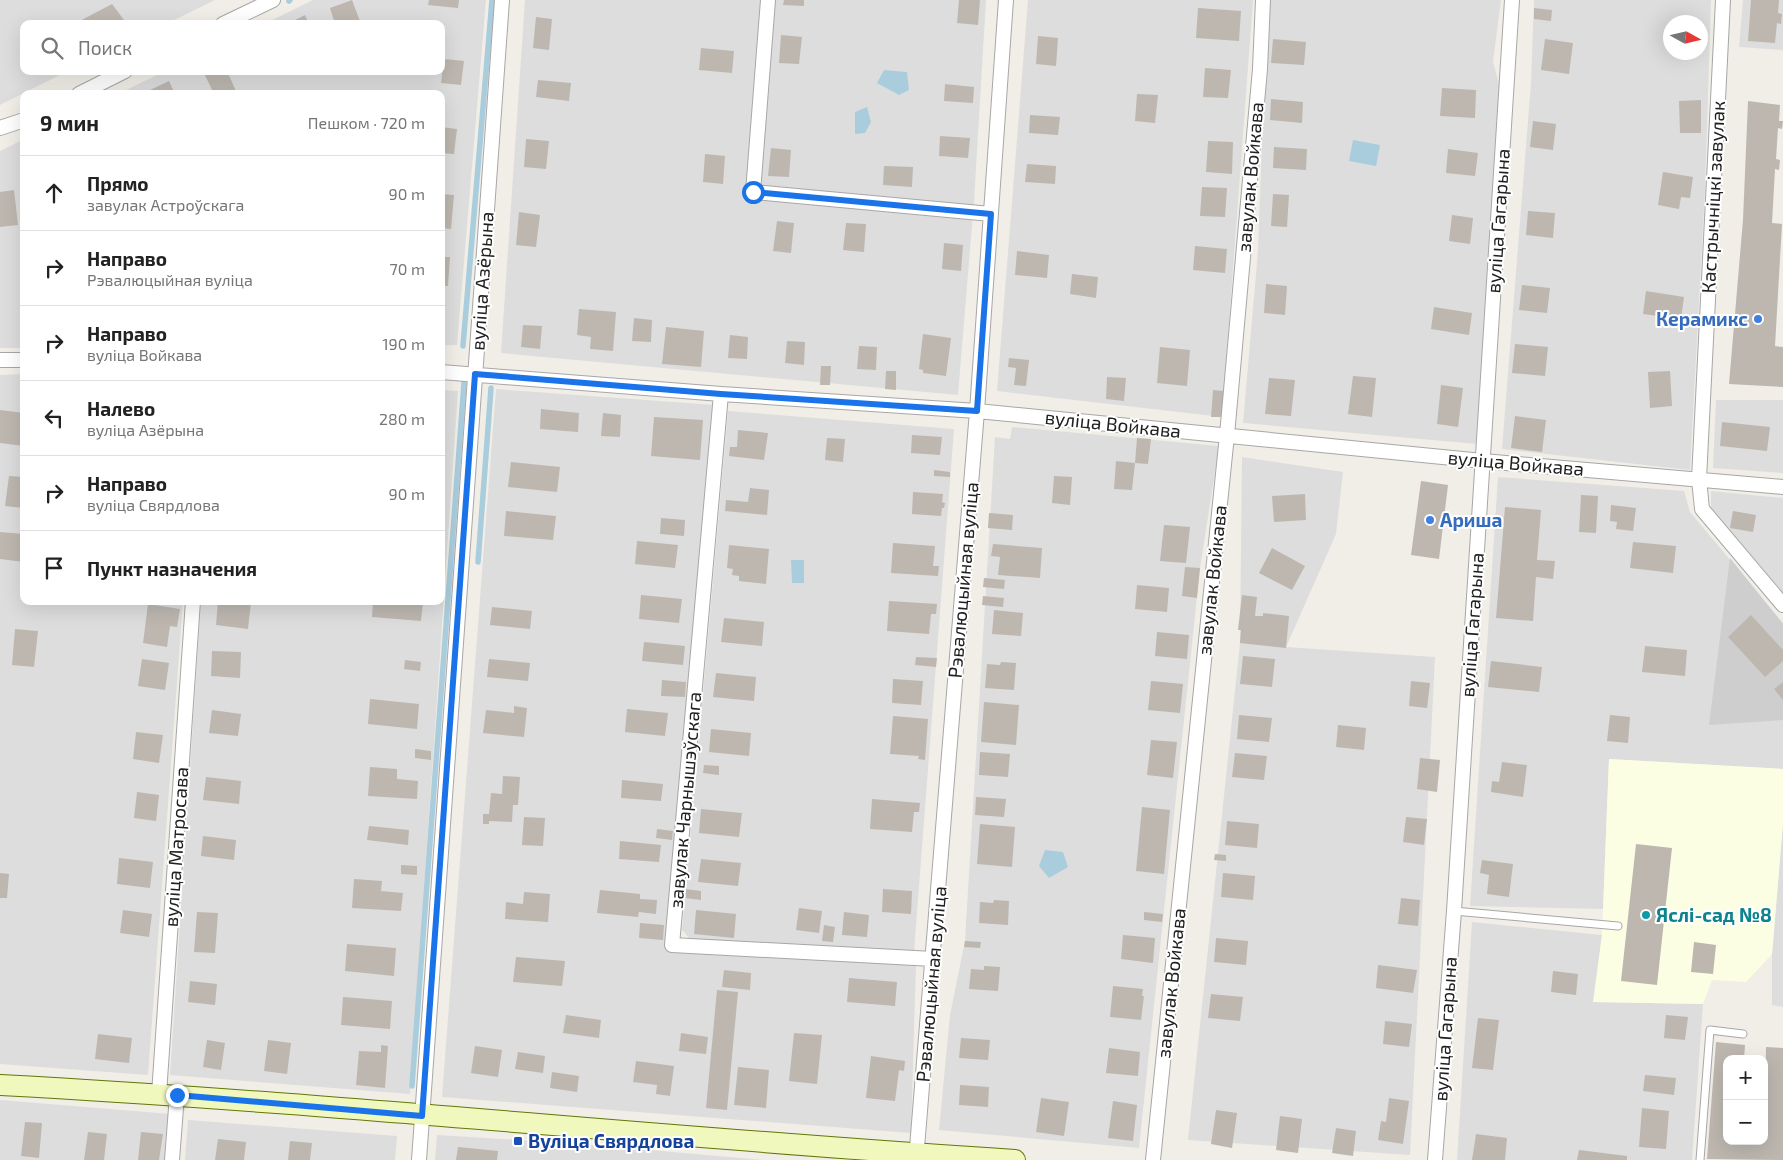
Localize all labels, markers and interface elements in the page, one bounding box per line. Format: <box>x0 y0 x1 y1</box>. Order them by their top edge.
north arrow <box>1663 15 1708 60</box>
search box <box>20 20 445 75</box>
icon: search <box>38 34 66 62</box>
text: Поиск <box>78 36 132 59</box>
street label: Кастрычніцкі завулак <box>1696 100 1730 294</box>
street label: завулак Войкава <box>1231 101 1269 253</box>
text: 9 мин <box>40 110 99 135</box>
text: Пешком · 720 m <box>308 113 425 132</box>
street label: вуліца Гагарына <box>1481 148 1515 294</box>
text: Прямо <box>87 172 149 195</box>
icon: ahead <box>40 179 68 207</box>
route start <box>742 181 765 204</box>
text: 90 m <box>389 184 425 203</box>
text: завулак Астроўскага <box>87 195 244 214</box>
street label: вуліца Азёрына <box>465 211 499 351</box>
text: Направо <box>87 247 167 270</box>
icon: right <box>40 254 68 282</box>
text: 70 m <box>390 259 425 278</box>
text: Рэвалюцыйная вуліца <box>87 270 253 289</box>
place label: Керамикс <box>1656 307 1748 330</box>
marker: Керамикс <box>1752 313 1764 325</box>
text: Направо <box>87 322 167 345</box>
icon: right <box>40 329 68 357</box>
text: 190 m <box>382 334 425 353</box>
text: вуліца Войкава <box>87 345 202 364</box>
text: Налево <box>87 397 155 420</box>
icon: left <box>40 404 68 432</box>
street label: вуліца Войкава <box>1044 405 1182 443</box>
text: 280 m <box>379 409 425 428</box>
text: вуліца Азёрына <box>87 420 204 439</box>
street label: вуліца Войкава <box>1447 445 1585 481</box>
text: Направо <box>87 472 167 495</box>
icon: right <box>40 479 68 507</box>
street label: Рэвалюцыйная вуліца <box>942 481 984 679</box>
text: 90 m <box>389 484 425 503</box>
text: вуліца Свярдлова <box>87 495 220 514</box>
street label: завулак Войкава <box>1192 504 1232 656</box>
place label: Ариша <box>1440 508 1502 531</box>
marker: Ариша <box>1424 514 1436 526</box>
street label: вуліца Гагарына <box>1455 552 1489 698</box>
icon: arrive <box>40 554 68 582</box>
text: Пункт назначения <box>87 557 257 580</box>
street label: завулак Чарнышэўскага <box>664 691 706 909</box>
street label: вуліца Матросава <box>158 766 194 928</box>
street label: Рэвалюцыйная вуліца <box>910 885 952 1083</box>
place label: Яслі-сад №8 <box>1656 903 1772 926</box>
street label: завулак Войкава <box>1151 907 1191 1059</box>
marker: Яслі-сад №8 <box>1640 909 1652 921</box>
street label: вуліца Гагарына <box>1428 956 1462 1102</box>
map controls <box>1723 1055 1768 1145</box>
button: + <box>1723 1055 1768 1100</box>
route end <box>166 1084 189 1107</box>
button: − <box>1723 1100 1768 1145</box>
place label: Вуліца Свярдлова <box>528 1129 694 1152</box>
marker: Вуліца Свярдлова <box>512 1135 524 1147</box>

